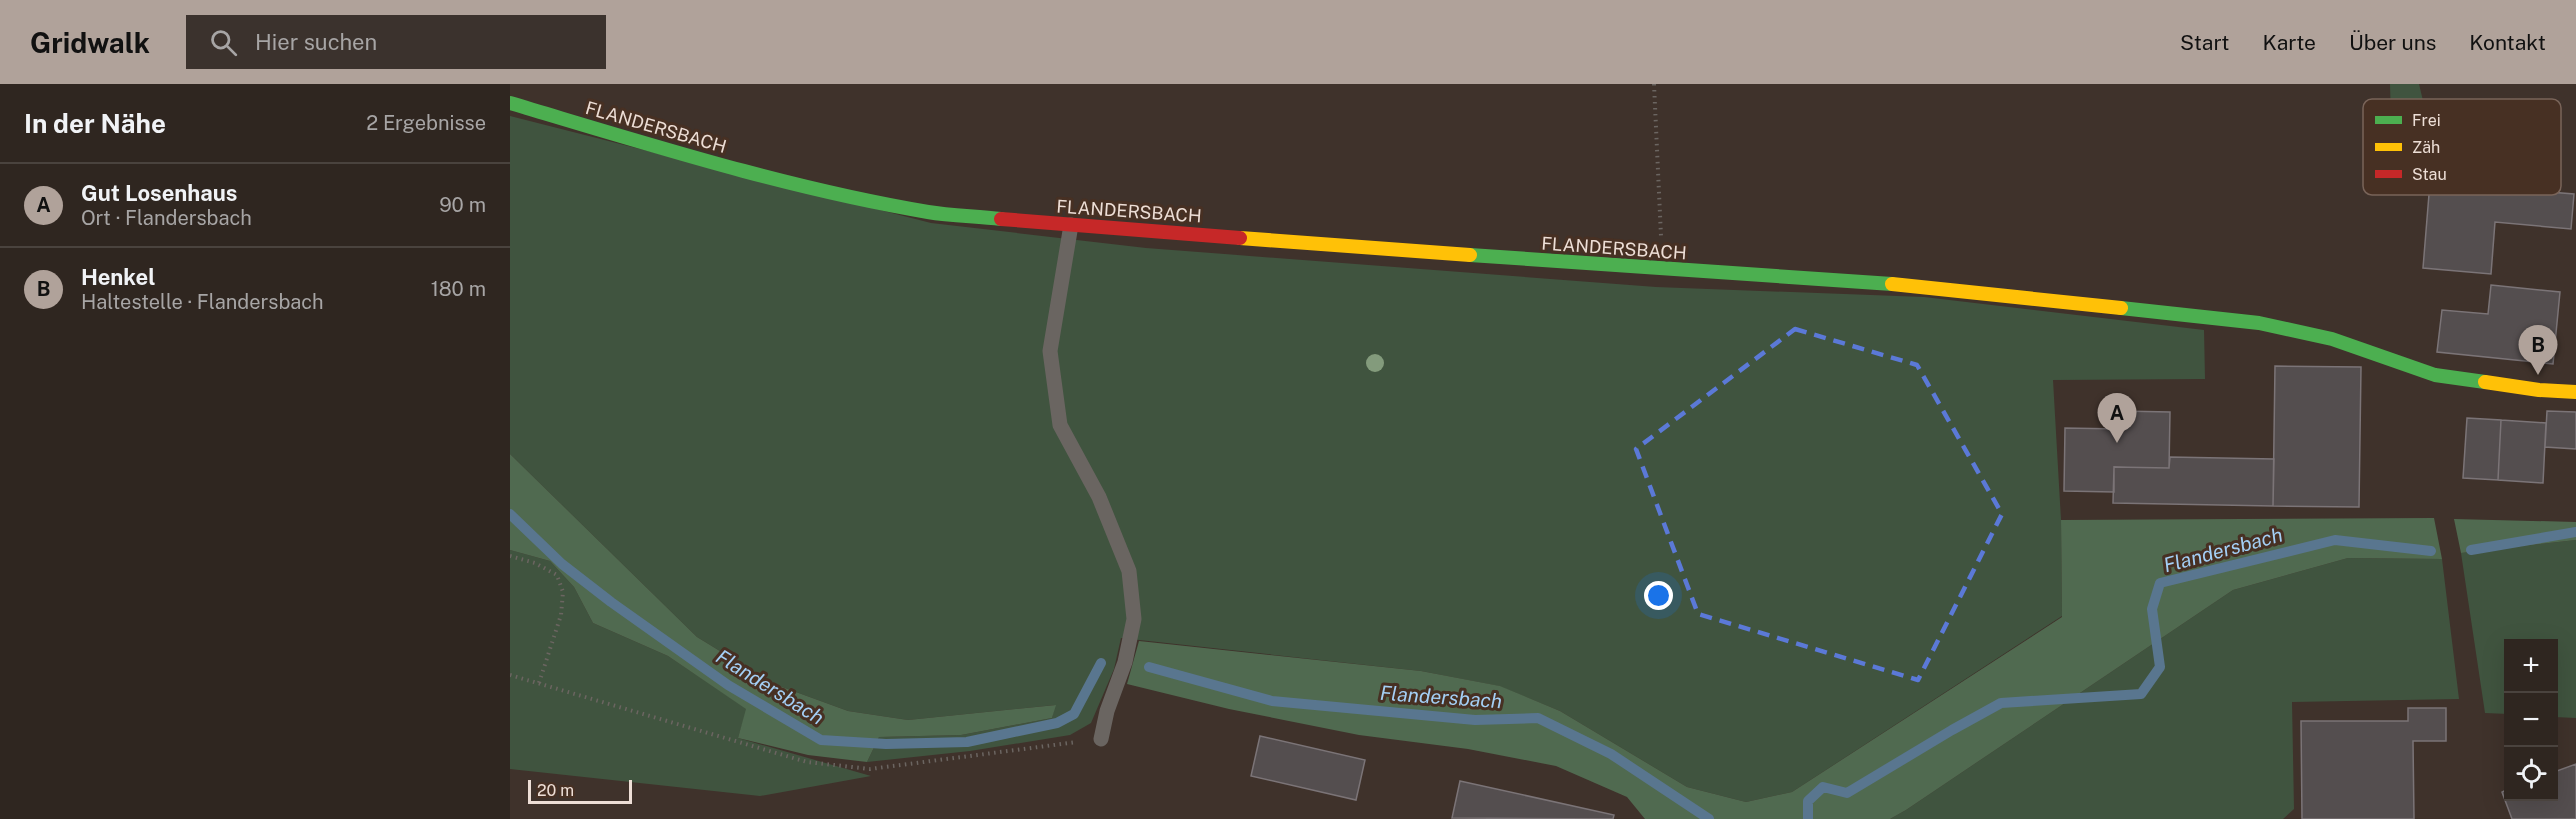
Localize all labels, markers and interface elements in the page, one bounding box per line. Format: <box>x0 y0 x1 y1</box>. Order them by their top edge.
search box <box>186 15 606 69</box>
text: Gridwalk <box>30 26 150 59</box>
icon: search <box>207 26 240 59</box>
text: Hier suchen <box>255 29 377 55</box>
text: Start <box>2180 30 2229 55</box>
text: Karte <box>2262 30 2316 55</box>
text: Über uns <box>2349 30 2436 55</box>
text: Kontakt <box>2469 30 2546 55</box>
street label: FLANDERSBACH <box>583 97 729 157</box>
legend <box>2363 99 2561 195</box>
text: In der Nähe <box>24 108 166 139</box>
text: 2 Ergebnisse <box>366 111 486 135</box>
text: Frei <box>2412 111 2441 130</box>
text: Zäh <box>2412 138 2440 157</box>
text: Stau <box>2412 165 2447 184</box>
text: Gut Losenhaus <box>81 180 237 206</box>
text: A <box>36 193 51 217</box>
text: 90 m <box>439 193 486 217</box>
street label: FLANDERSBACH <box>1056 195 1202 227</box>
text: Ort · Flandersbach <box>81 206 252 230</box>
street label: FLANDERSBACH <box>1541 232 1687 264</box>
text: Henkel <box>81 264 155 290</box>
text: B <box>37 277 50 301</box>
text: 180 m <box>431 277 486 301</box>
text: Haltestelle · Flandersbach <box>81 290 324 314</box>
pin: B <box>2518 326 2558 375</box>
pin: A <box>2098 394 2136 443</box>
water label: Flandersbach <box>2161 523 2285 577</box>
your location <box>1644 581 1673 610</box>
map controls <box>2504 639 2558 801</box>
button: + <box>2504 639 2558 693</box>
water label: Flandersbach <box>712 644 828 730</box>
water label: Flandersbach <box>1379 681 1503 713</box>
button: − <box>2504 693 2558 747</box>
button: locate <box>2504 747 2558 801</box>
scale bar <box>528 777 632 804</box>
text: 20 m <box>537 781 574 800</box>

